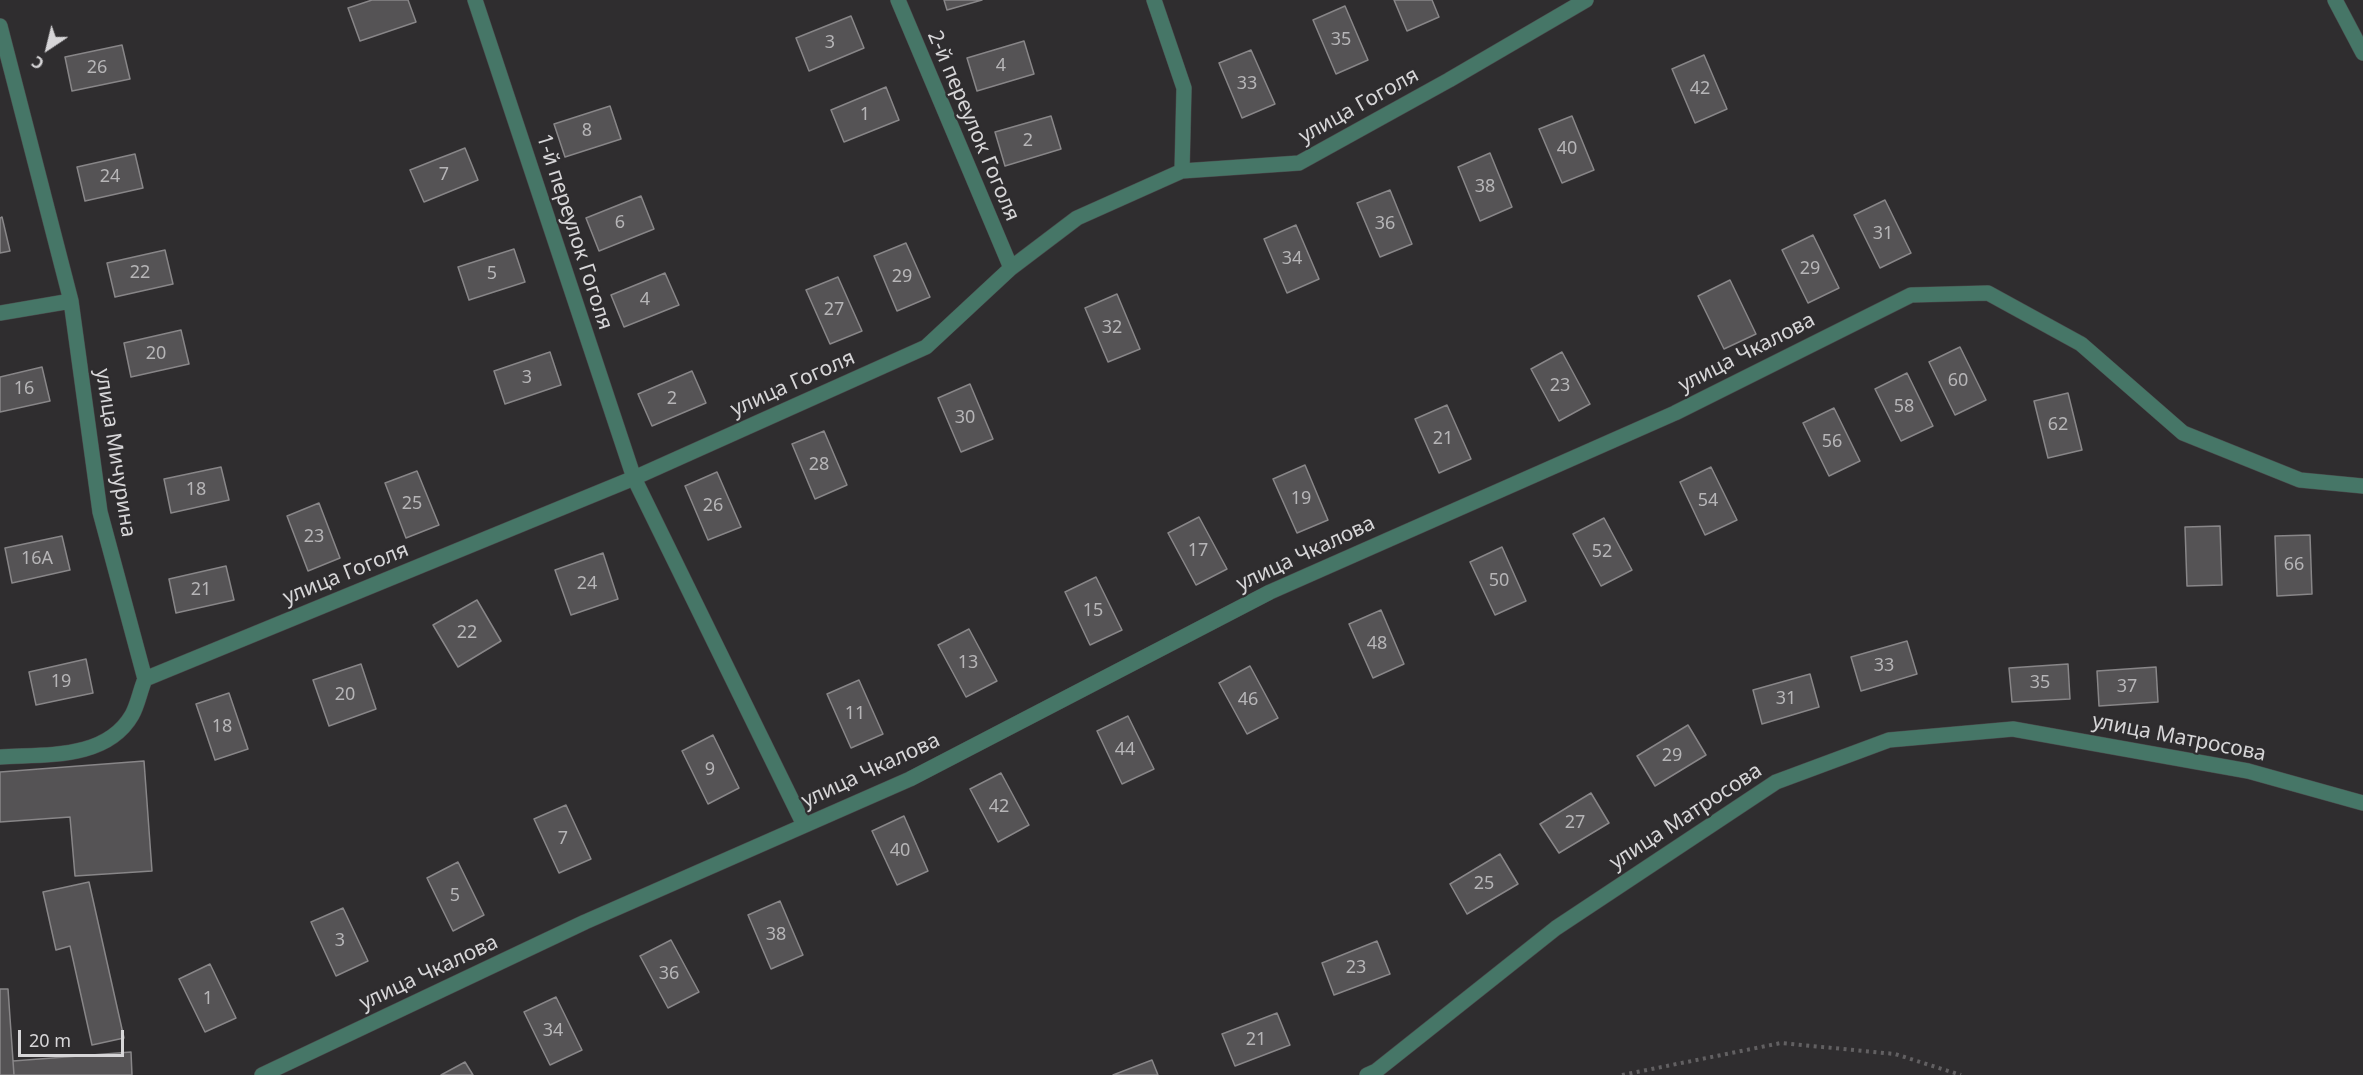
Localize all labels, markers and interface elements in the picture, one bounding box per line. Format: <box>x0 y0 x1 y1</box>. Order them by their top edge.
north arrow <box>18 18 78 78</box>
street label: 2-й переулок Гоголя <box>921 27 1025 225</box>
house number: 35 <box>1331 29 1351 51</box>
house number: 3 <box>825 32 835 54</box>
text: С <box>27 51 48 75</box>
house number: 4 <box>996 55 1006 77</box>
house number: 26 <box>87 57 107 79</box>
street label: улица Гоголя <box>1295 63 1423 149</box>
house number: 33 <box>1237 73 1257 95</box>
house number: 42 <box>1690 78 1710 100</box>
house number: 1 <box>860 104 870 126</box>
house number: 8 <box>582 120 592 142</box>
house number: 2 <box>1023 130 1033 152</box>
street label: 1-й переулок Гоголя <box>530 131 618 333</box>
house number: 40 <box>1557 138 1577 160</box>
house number: 7 <box>439 164 449 186</box>
house number: 24 <box>100 166 120 188</box>
house number: 38 <box>1475 176 1495 198</box>
house number: 6 <box>615 212 625 234</box>
house number: 36 <box>1375 213 1395 235</box>
house number: 31 <box>1873 223 1893 245</box>
house number: 34 <box>1282 248 1302 270</box>
house number: 29 <box>1800 258 1820 280</box>
house number: 22 <box>130 262 150 284</box>
house number: 5 <box>487 263 497 285</box>
house number: 29 <box>892 266 912 288</box>
house number: 4 <box>640 289 650 311</box>
house number: 27 <box>824 299 844 321</box>
street label: улица Чкалова <box>1675 308 1819 398</box>
house number: 32 <box>1102 317 1122 339</box>
house number: 20 <box>146 343 166 365</box>
street label: улица Гоголя <box>727 345 859 423</box>
street label: улица Мичурина <box>89 367 141 539</box>
house number: 3 <box>522 367 532 389</box>
house number: 60 <box>1948 370 1968 392</box>
house number: 23 <box>1550 375 1570 397</box>
house number: 16 <box>14 378 34 400</box>
house number: 2 <box>667 388 677 410</box>
house number: 58 <box>1894 396 1914 418</box>
house number: 30 <box>955 407 975 429</box>
house number: 62 <box>2048 414 2068 436</box>
house number: 21 <box>1433 428 1453 450</box>
house number: 56 <box>1822 431 1842 453</box>
house number: 28 <box>809 454 829 476</box>
house number: 18 <box>186 479 206 501</box>
house number: 19 <box>1291 488 1311 510</box>
house number: 54 <box>1698 490 1718 512</box>
house number: 25 <box>402 493 422 515</box>
house number: 26 <box>703 495 723 517</box>
street label: улица Чкалова <box>1233 511 1379 597</box>
house number: 23 <box>304 526 324 548</box>
street label: улица Гоголя <box>280 537 412 611</box>
house number: 17 <box>1188 540 1208 562</box>
house number: 52 <box>1592 541 1612 563</box>
house number: 16А <box>21 548 53 570</box>
house number: 66 <box>2284 554 2304 576</box>
house number: 50 <box>1489 570 1509 592</box>
house number: 24 <box>577 573 597 595</box>
house number: 21 <box>191 579 211 601</box>
house number: 15 <box>1083 600 1103 622</box>
house number: 22 <box>457 622 477 644</box>
house number: 48 <box>1367 633 1387 655</box>
house number: 13 <box>958 652 978 674</box>
house number: 33 <box>1874 655 1894 677</box>
house number: 19 <box>51 671 71 693</box>
house number: 35 <box>2030 672 2050 694</box>
house number: 37 <box>2117 676 2137 698</box>
house number: 20 <box>335 684 355 706</box>
house number: 31 <box>1776 688 1796 710</box>
house number: 46 <box>1238 689 1258 711</box>
house number: 11 <box>845 703 865 725</box>
street label: улица Матросова <box>2090 709 2268 767</box>
house number: 18 <box>212 716 232 738</box>
street label: улица Чкалова <box>798 728 944 814</box>
house number: 44 <box>1115 739 1135 761</box>
house number: 29 <box>1662 745 1682 767</box>
street label: улица Матросова <box>1605 758 1767 876</box>
house number: 9 <box>705 759 715 781</box>
house number: 42 <box>989 796 1009 818</box>
house number: 27 <box>1565 812 1585 834</box>
house number: 7 <box>558 828 568 850</box>
house number: 40 <box>890 840 910 862</box>
house number: 25 <box>1474 873 1494 895</box>
house number: 5 <box>450 885 460 907</box>
house number: 38 <box>766 924 786 946</box>
house number: 3 <box>335 930 345 952</box>
street label: улица Чкалова <box>356 930 502 1016</box>
house number: 23 <box>1346 957 1366 979</box>
house number: 36 <box>659 963 679 985</box>
house number: 1 <box>203 988 213 1010</box>
scale bar <box>21 1018 128 1056</box>
house number: 34 <box>543 1020 563 1042</box>
text: 20 m <box>29 1028 71 1052</box>
house number: 21 <box>1246 1029 1266 1051</box>

